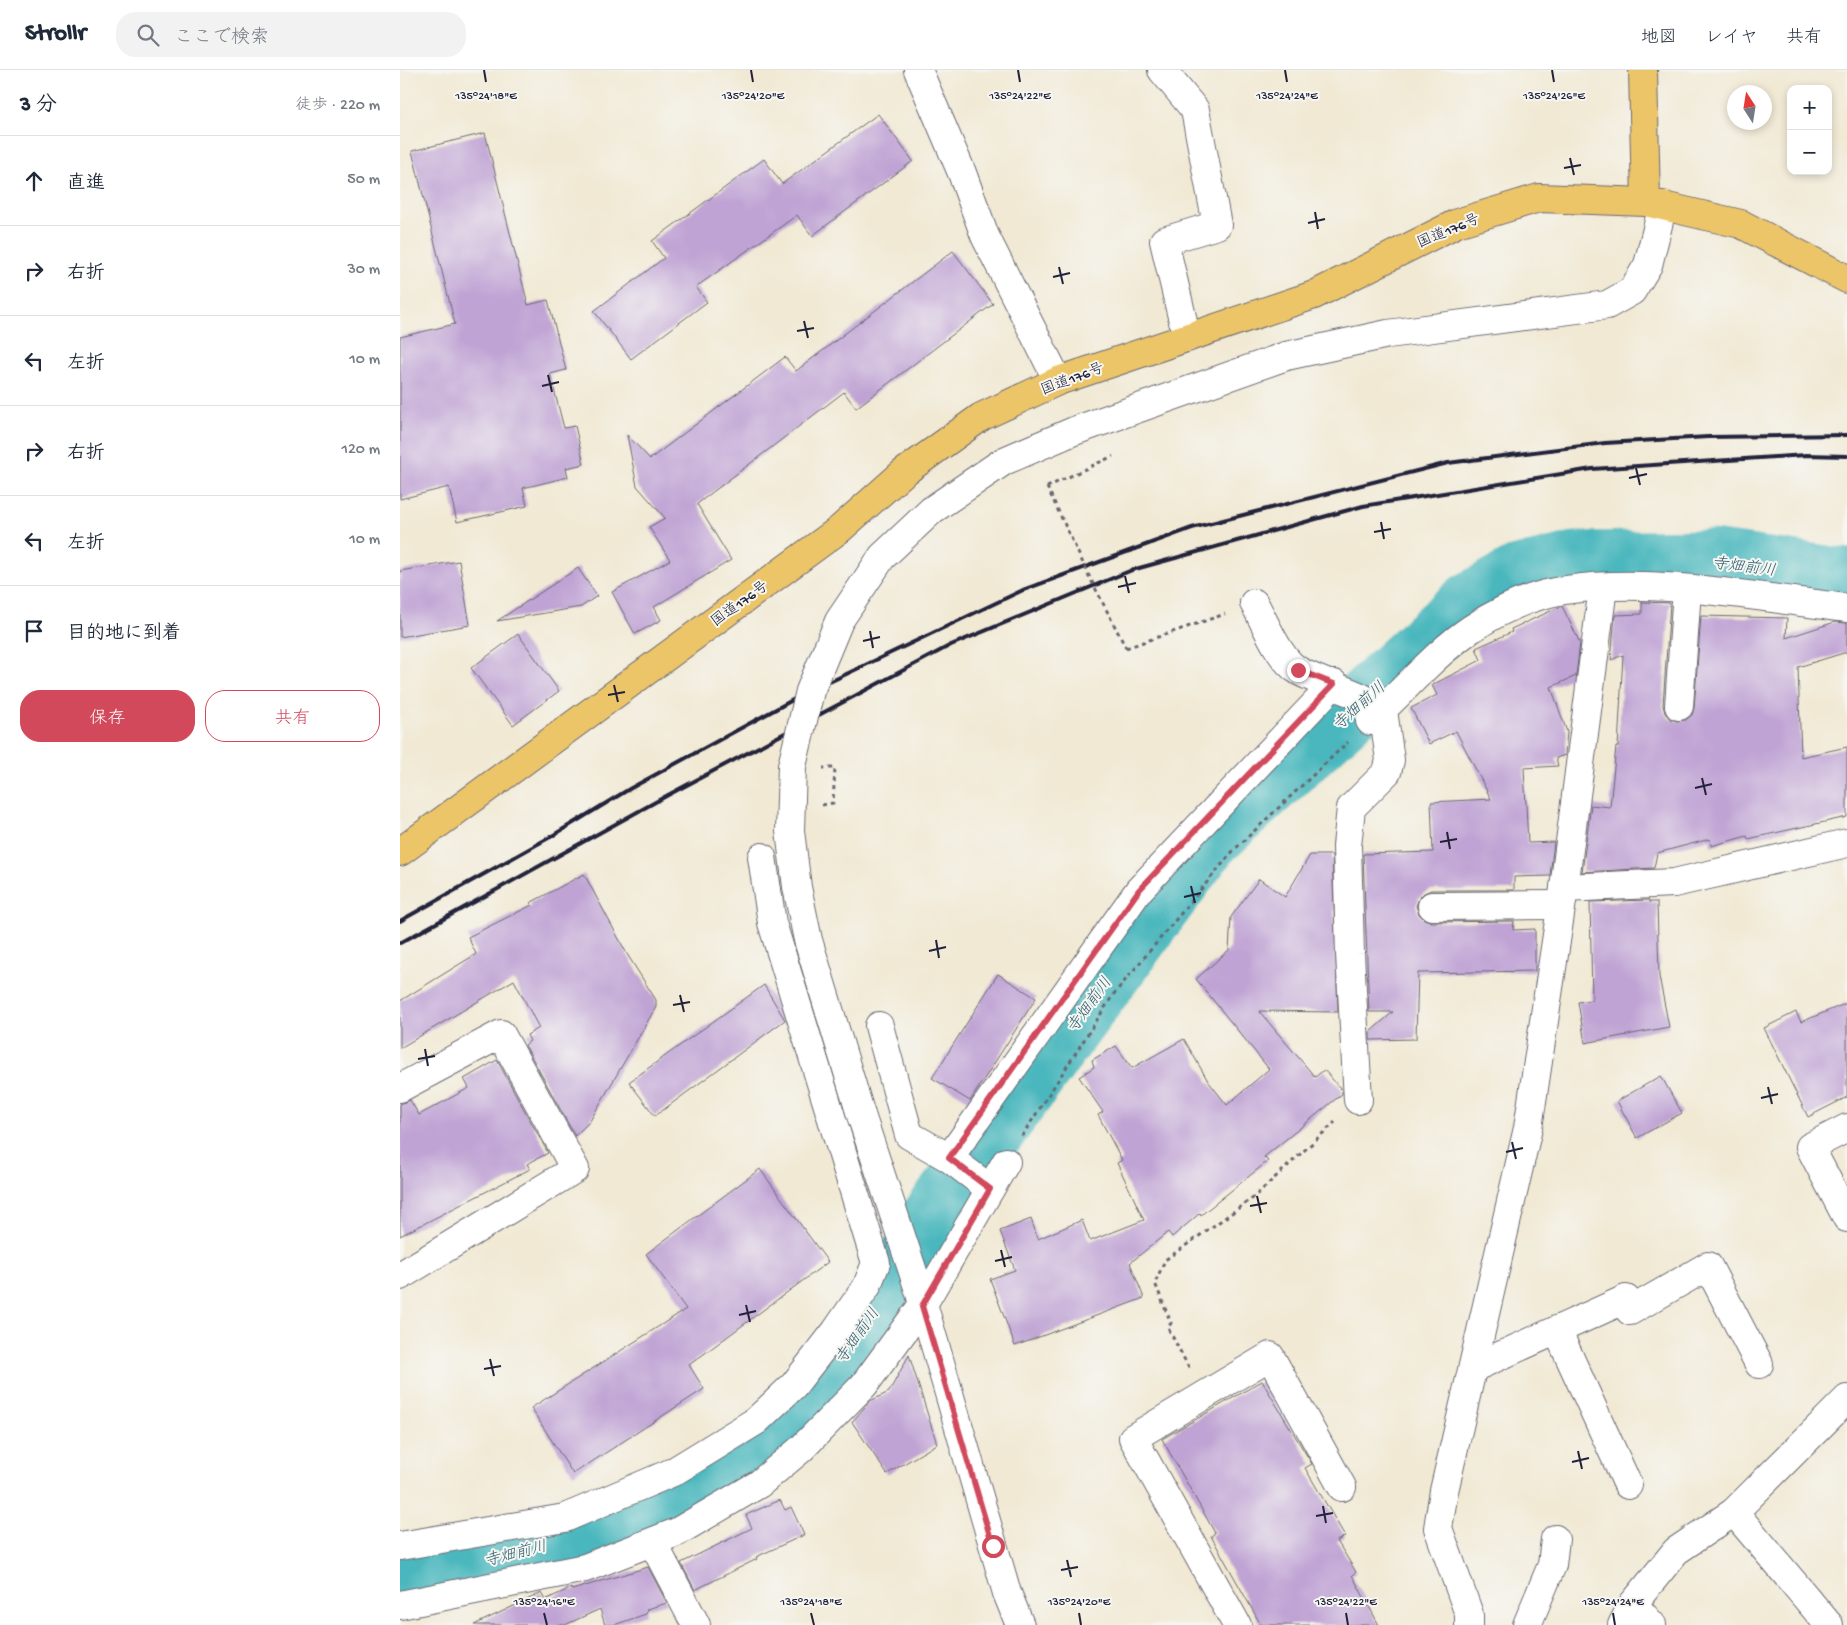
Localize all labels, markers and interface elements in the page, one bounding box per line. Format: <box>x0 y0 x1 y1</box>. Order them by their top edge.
search box <box>116 12 466 57</box>
text: Strollr <box>25 20 86 49</box>
icon: search <box>134 21 162 49</box>
text: ここで検索 <box>174 27 269 50</box>
text: 地図 <box>1641 28 1677 49</box>
text: レイヤ <box>1705 28 1758 49</box>
text: 共有 <box>1786 28 1822 49</box>
north arrow <box>1727 85 1772 130</box>
map controls <box>1787 85 1832 175</box>
button: + <box>1787 85 1832 130</box>
text: 135°24'18"E <box>454 90 517 104</box>
text: 135°24'20"E <box>721 90 785 104</box>
text: 135°24'22"E <box>988 90 1051 104</box>
text: 135°24'24"E <box>1255 90 1318 104</box>
text: 135°24'26"E <box>1522 90 1585 104</box>
text: 3 分 <box>20 94 57 119</box>
text: 徒歩 · 220 m <box>295 97 380 116</box>
button: − <box>1787 130 1832 175</box>
icon: ahead <box>20 167 48 195</box>
text: 50 m <box>347 171 380 190</box>
text: 直進 <box>67 173 105 196</box>
street label: 国道176号 <box>1415 211 1483 253</box>
icon: right <box>20 257 48 285</box>
text: 30 m <box>347 261 380 280</box>
text: 右折 <box>67 263 105 286</box>
icon: left <box>20 347 48 375</box>
text: 10 m <box>349 351 380 370</box>
text: 左折 <box>67 353 105 376</box>
street label: 国道176号 <box>1038 360 1107 400</box>
icon: right <box>20 437 48 465</box>
text: 120 m <box>341 441 380 460</box>
text: 右折 <box>67 443 105 466</box>
icon: left <box>20 527 48 555</box>
text: 10 m <box>349 531 380 550</box>
text: 左折 <box>67 533 105 556</box>
water label: 寺畑前川 <box>1711 554 1777 582</box>
street label: 国道176号 <box>708 578 772 631</box>
icon: arrive <box>20 617 48 645</box>
text: 目的地に到着 <box>67 623 181 646</box>
route end <box>1287 659 1310 682</box>
water label: 寺畑前川 <box>1330 678 1390 736</box>
button: 保存 <box>20 690 195 742</box>
button: 共有 <box>205 690 380 742</box>
water label: 寺畑前川 <box>1064 974 1117 1038</box>
water label: 寺畑前川 <box>832 1305 885 1369</box>
route start <box>982 1535 1005 1558</box>
water label: 寺畑前川 <box>482 1537 549 1572</box>
text: 135°24'16"E <box>513 1596 575 1610</box>
text: 135°24'18"E <box>779 1596 842 1610</box>
text: 135°24'20"E <box>1047 1596 1111 1610</box>
text: 135°24'22"E <box>1314 1596 1377 1610</box>
text: 135°24'24"E <box>1581 1596 1644 1610</box>

